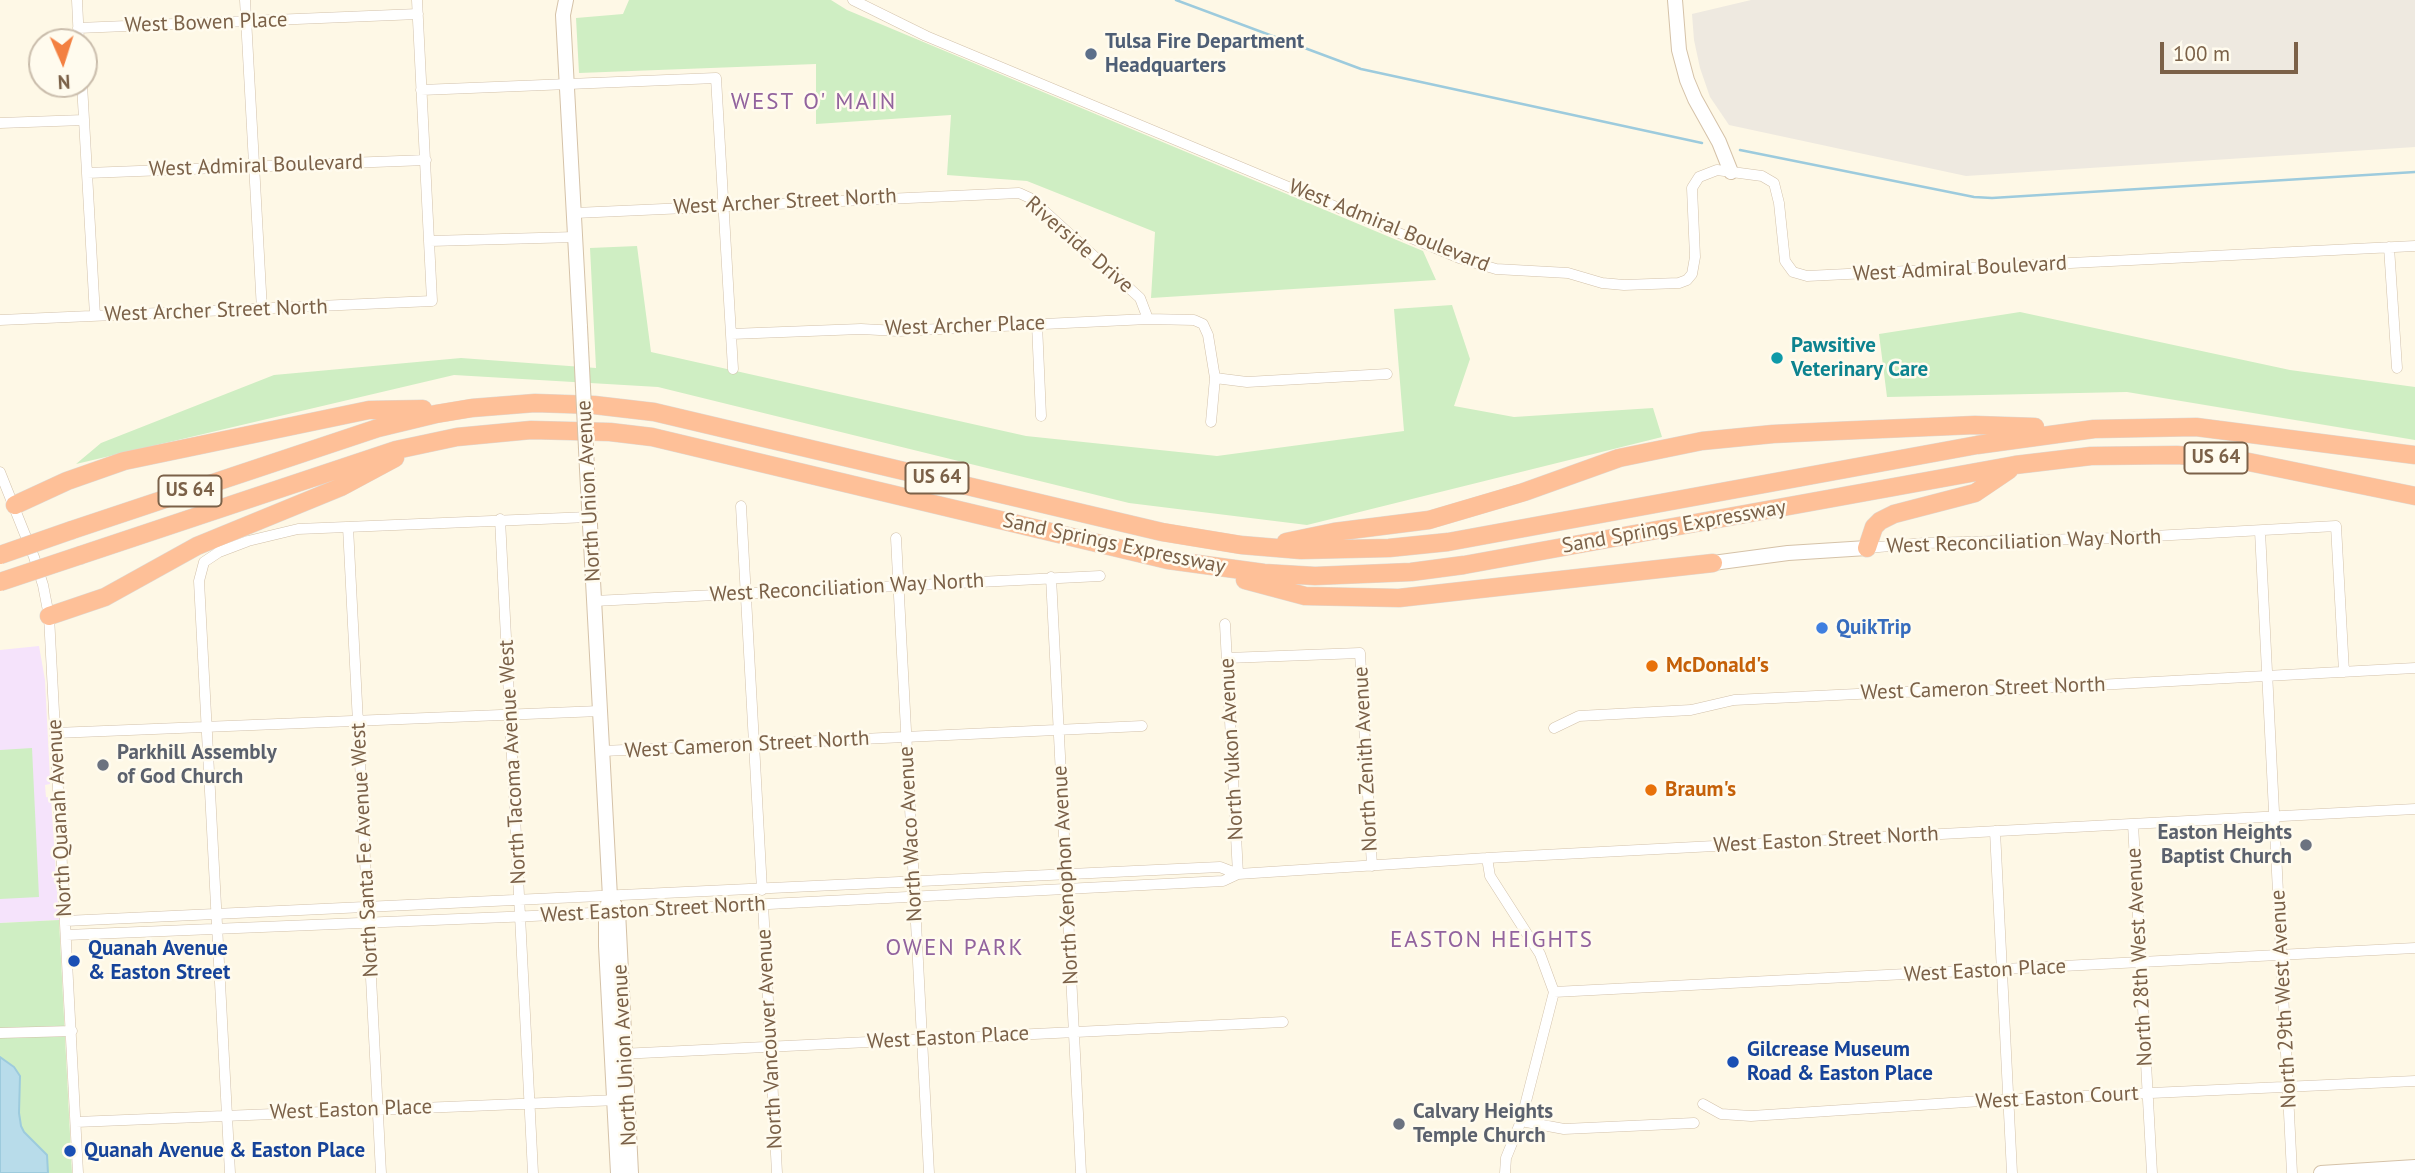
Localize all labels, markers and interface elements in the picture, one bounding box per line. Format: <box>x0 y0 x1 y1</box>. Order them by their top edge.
street label: West Bowen Place <box>124 8 288 38</box>
north arrow <box>28 28 98 98</box>
scale bar <box>2163 28 2301 72</box>
place label: Tulsa Fire Department Headquarters <box>1105 29 1304 79</box>
text: 100 m <box>2173 40 2230 67</box>
marker: Tulsa Fire Department Headquarters <box>1083 46 1099 62</box>
text: N <box>57 70 71 94</box>
district label: WEST O' MAIN <box>732 88 896 116</box>
street label: West Admiral Boulevard <box>148 150 364 182</box>
street label: West Admiral Boulevard <box>1285 174 1493 278</box>
street label: West Archer Street North <box>673 184 897 220</box>
street label: Riverside Drive <box>1020 191 1138 299</box>
street label: West Admiral Boulevard <box>1852 251 2068 287</box>
street label: West Archer Street North <box>104 295 328 327</box>
street label: West Archer Place <box>884 311 1046 341</box>
place label: Pawsitive Veterinary Care <box>1791 333 1928 383</box>
marker: Pawsitive Veterinary Care <box>1769 350 1785 366</box>
street label: North Union Avenue <box>572 399 606 583</box>
road number: US 64 <box>2184 442 2248 474</box>
road number: US 64 <box>906 463 968 494</box>
road number: US 64 <box>158 476 222 506</box>
street label: Sand Springs Expressway <box>1560 495 1788 559</box>
street label: Sand Springs Expressway <box>1000 508 1228 580</box>
street label: West Reconciliation Way North <box>1886 525 2162 559</box>
street label: West Reconciliation Way North <box>709 568 985 608</box>
place label: QuikTrip <box>1836 615 1911 641</box>
marker: QuikTrip <box>1814 620 1830 636</box>
street label: North Tacoma Avenue West <box>494 639 532 885</box>
place label: McDonald's <box>1666 653 1769 679</box>
street label: North Yukon Avenue <box>1215 657 1249 841</box>
marker: McDonald's <box>1644 658 1660 674</box>
street label: North Zenith Avenue <box>1349 666 1383 852</box>
street label: West Cameron Street North <box>1860 672 2106 706</box>
street label: North Quanah Avenue <box>42 718 78 918</box>
street label: North Santa Fe Avenue West <box>346 722 384 978</box>
street label: West Cameron Street North <box>624 726 870 764</box>
place label: Parkhill Assembly of God Church <box>117 740 277 790</box>
street label: North Waco Avenue <box>894 746 928 922</box>
marker: Parkhill Assembly of God Church <box>95 757 111 773</box>
street label: North Xenophon Avenue <box>1048 765 1084 985</box>
place label: Braum's <box>1665 777 1736 803</box>
marker: Braum's <box>1643 782 1659 798</box>
place label: Easton Heights Baptist Church <box>2158 820 2292 870</box>
street label: West Easton Street North <box>1713 822 1939 858</box>
marker: Easton Heights Baptist Church <box>2298 837 2314 853</box>
street label: North 28th West Avenue <box>2122 847 2158 1067</box>
street label: North 29th West Avenue <box>2266 889 2302 1109</box>
street label: West Easton Street North <box>540 892 766 928</box>
district label: EASTON HEIGHTS <box>1392 926 1592 954</box>
street label: North Vancouver Avenue <box>752 928 788 1150</box>
district label: OWEN PARK <box>887 934 1023 962</box>
place label: Quanah Avenue & Easton Street <box>88 936 230 986</box>
marker: Quanah Avenue & Easton Street <box>66 953 82 969</box>
street label: West Easton Place <box>1903 954 2067 988</box>
street label: North Union Avenue <box>608 963 642 1147</box>
street label: West Easton Place <box>866 1021 1030 1055</box>
place label: Gilcrease Museum Road & Easton Place <box>1747 1037 1933 1087</box>
marker: Gilcrease Museum Road & Easton Place <box>1725 1054 1741 1070</box>
street label: West Easton Court <box>1975 1081 2139 1115</box>
street label: West Easton Place <box>269 1095 433 1125</box>
place label: Calvary Heights Temple Church <box>1413 1099 1553 1149</box>
marker: Calvary Heights Temple Church <box>1391 1116 1407 1132</box>
place label: Quanah Avenue & Easton Place <box>84 1138 365 1164</box>
marker: Quanah Avenue & Easton Place <box>62 1143 78 1159</box>

